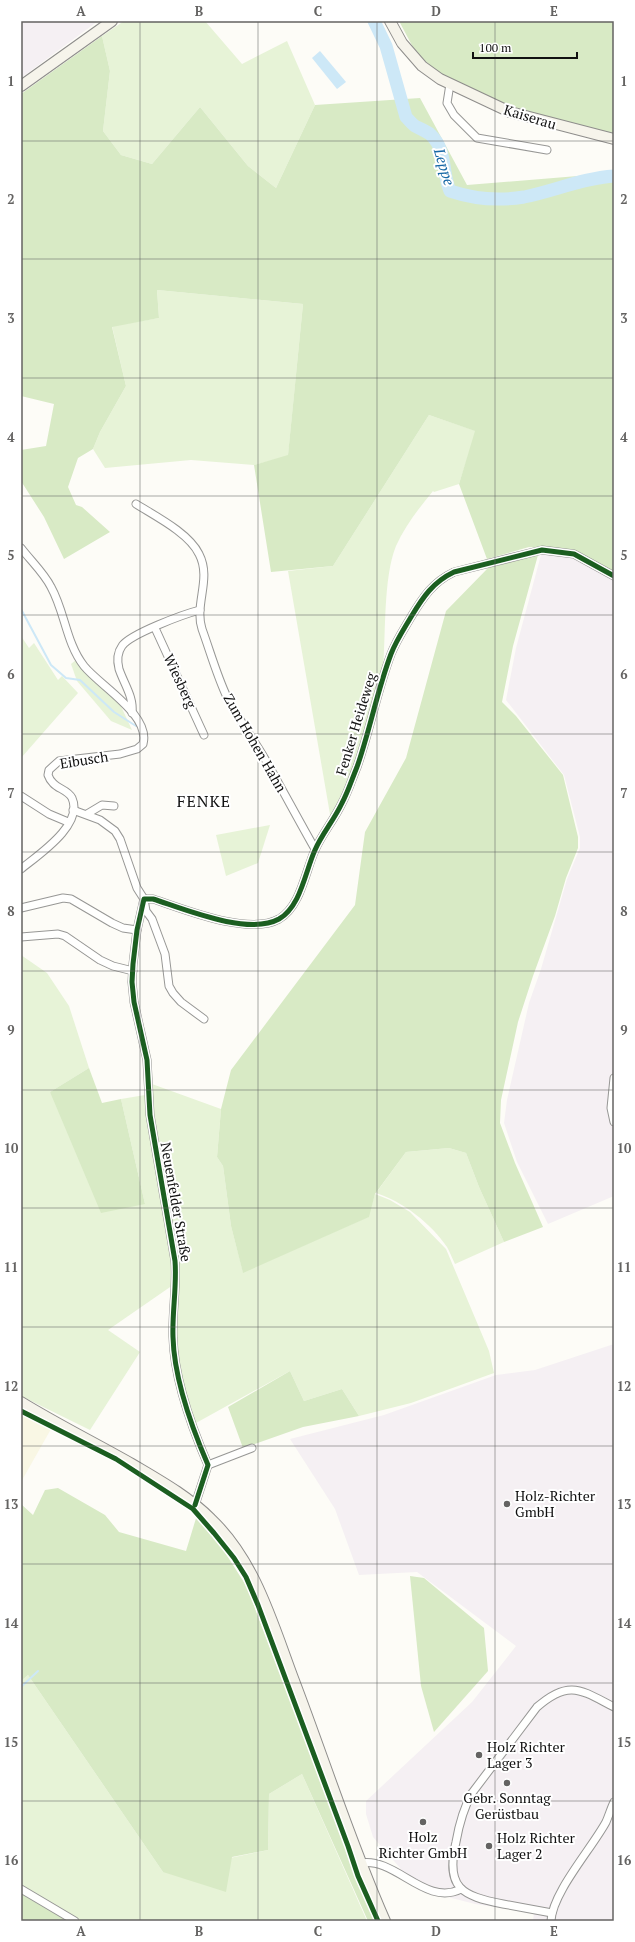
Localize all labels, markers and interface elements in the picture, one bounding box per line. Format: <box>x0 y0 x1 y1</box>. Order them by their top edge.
text: A <box>76 2 86 20</box>
text: B <box>195 2 203 20</box>
text: C <box>314 2 322 20</box>
text: D <box>431 2 441 20</box>
text: E <box>550 2 558 20</box>
scale bar <box>473 34 577 60</box>
text: 100 m <box>479 40 512 55</box>
text: 1 <box>7 72 15 90</box>
text: 1 <box>620 72 628 90</box>
street label: Kaiserau <box>502 100 559 133</box>
water label: Leppe <box>430 145 460 188</box>
text: 2 <box>7 190 15 208</box>
text: 2 <box>620 190 628 208</box>
text: 3 <box>7 309 15 327</box>
text: 3 <box>620 309 628 327</box>
text: 4 <box>7 428 15 446</box>
text: 4 <box>620 428 628 446</box>
text: 5 <box>7 546 15 564</box>
text: 5 <box>620 546 628 564</box>
street label: Wiesberg <box>160 651 202 712</box>
text: 6 <box>7 665 15 683</box>
text: 6 <box>620 665 628 683</box>
street label: Fenker Heideweg <box>331 670 380 778</box>
street label: Zum Hohen Hahn <box>220 690 292 796</box>
street label: Eibusch <box>58 746 110 773</box>
text: 7 <box>7 784 15 802</box>
text: 7 <box>620 784 628 802</box>
district label: FENKE <box>177 790 231 812</box>
text: 8 <box>7 902 15 920</box>
text: 8 <box>620 902 628 920</box>
text: 9 <box>7 1021 15 1039</box>
text: 9 <box>620 1021 628 1039</box>
text: 10 <box>4 1139 19 1157</box>
text: 10 <box>617 1139 632 1157</box>
street label: Neuenfelder Straße <box>157 1141 196 1263</box>
text: 11 <box>4 1258 18 1276</box>
text: 11 <box>617 1258 631 1276</box>
text: 12 <box>4 1377 18 1395</box>
text: 12 <box>617 1377 631 1395</box>
place label: Holz-Richter GmbH <box>515 1486 596 1521</box>
text: 13 <box>4 1495 18 1513</box>
text: 13 <box>617 1495 631 1513</box>
marker: Holz-Richter GmbH <box>502 1499 512 1509</box>
text: 14 <box>4 1614 19 1632</box>
text: 14 <box>617 1614 632 1632</box>
text: 15 <box>4 1733 18 1751</box>
text: 15 <box>617 1733 631 1751</box>
place label: Holz Richter Lager 3 <box>487 1737 565 1772</box>
marker: Holz Richter Lager 3 <box>474 1750 484 1760</box>
marker: Gebr. Sonntag Gerüstbau <box>502 1778 512 1788</box>
place label: Gebr. Sonntag Gerüstbau <box>463 1788 551 1823</box>
marker: Holz Richter GmbH <box>418 1817 428 1827</box>
place label: Holz Richter GmbH <box>379 1827 467 1862</box>
place label: Holz Richter Lager 2 <box>497 1828 575 1863</box>
marker: Holz Richter Lager 2 <box>484 1841 494 1851</box>
text: 16 <box>4 1851 18 1869</box>
text: 16 <box>617 1851 631 1869</box>
text: A <box>76 1922 86 1940</box>
text: B <box>195 1922 203 1940</box>
text: C <box>314 1922 322 1940</box>
text: D <box>431 1922 441 1940</box>
text: E <box>550 1922 558 1940</box>

